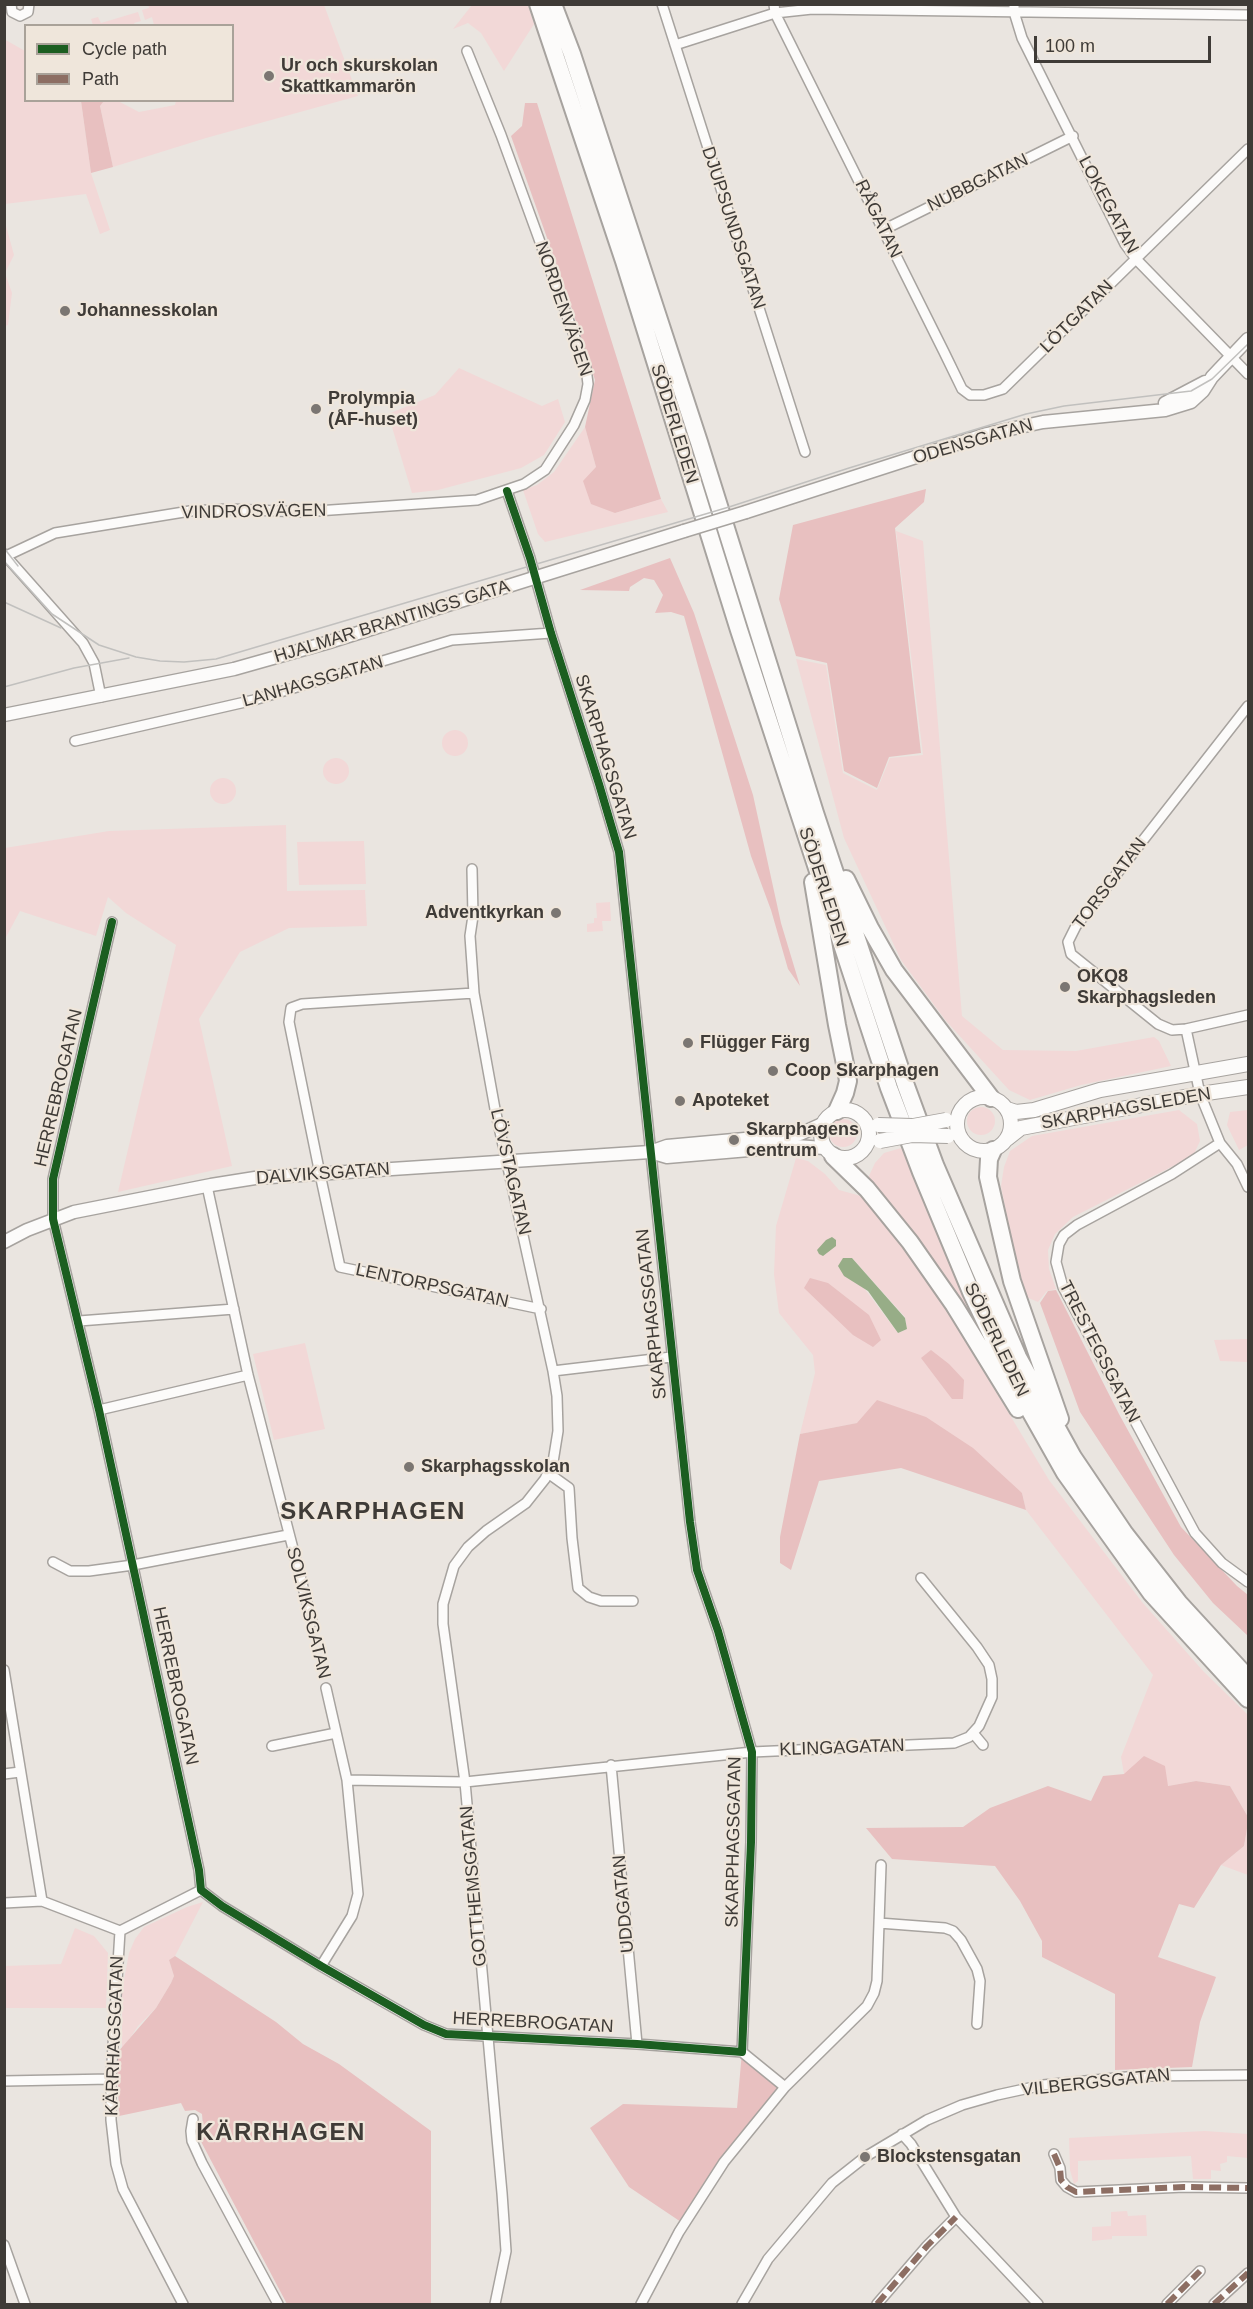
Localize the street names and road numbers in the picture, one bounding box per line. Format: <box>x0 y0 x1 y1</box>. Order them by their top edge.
street label: DJUPSUNDSGATAN <box>697 144 769 312</box>
street label: NUBBGATAN <box>924 149 1032 217</box>
street label: LOKEGATAN <box>1073 153 1143 257</box>
street label: RÅGATAN <box>850 176 906 262</box>
street label: NORDENVÄGEN <box>530 239 596 379</box>
street label: LÖTGATAN <box>1036 276 1118 358</box>
street label: SÖDERLEDEN <box>646 362 702 486</box>
street label: ODENSGATAN <box>911 415 1035 469</box>
street label: VINDROSVÄGEN <box>181 500 327 524</box>
street label: HJALMAR BRANTINGS GATA <box>272 576 512 668</box>
street label: LANHAGSGATAN <box>240 652 386 712</box>
street label: SKARPHAGSGATAN <box>570 672 640 842</box>
street label: SÖDERLEDEN <box>794 825 852 949</box>
street label: TORSGATAN <box>1069 834 1151 934</box>
street label: HERREBROGATAN <box>30 1007 88 1169</box>
street label: SKARPHAGSLEDEN <box>1039 1083 1213 1135</box>
street label: LÖVSTAGATAN <box>485 1107 535 1237</box>
street label: DALVIKSGATAN <box>255 1159 391 1189</box>
street label: SKARPHAGSGATAN <box>632 1228 672 1400</box>
street label: LENTORPSGATAN <box>353 1259 511 1313</box>
street label: TRESTEGSGATAN <box>1054 1277 1144 1427</box>
street label: SÖDERLEDEN <box>959 1280 1033 1400</box>
street label: SOLVIKSGATAN <box>281 1545 335 1681</box>
street label: HERREBROGATAN <box>148 1605 202 1767</box>
street label: KLINGAGATAN <box>779 1735 905 1761</box>
street label: SKARPHAGSGATAN <box>722 1756 746 1928</box>
street label: GOTTHEMSGATAN <box>456 1805 492 1967</box>
street label: UDDGATAN <box>609 1854 639 1954</box>
street label: KÄRRHAGSGATAN <box>101 1955 129 2117</box>
street label: HERREBROGATAN <box>452 2008 614 2038</box>
street label: VILBERGSGATAN <box>1021 2064 1171 2102</box>

